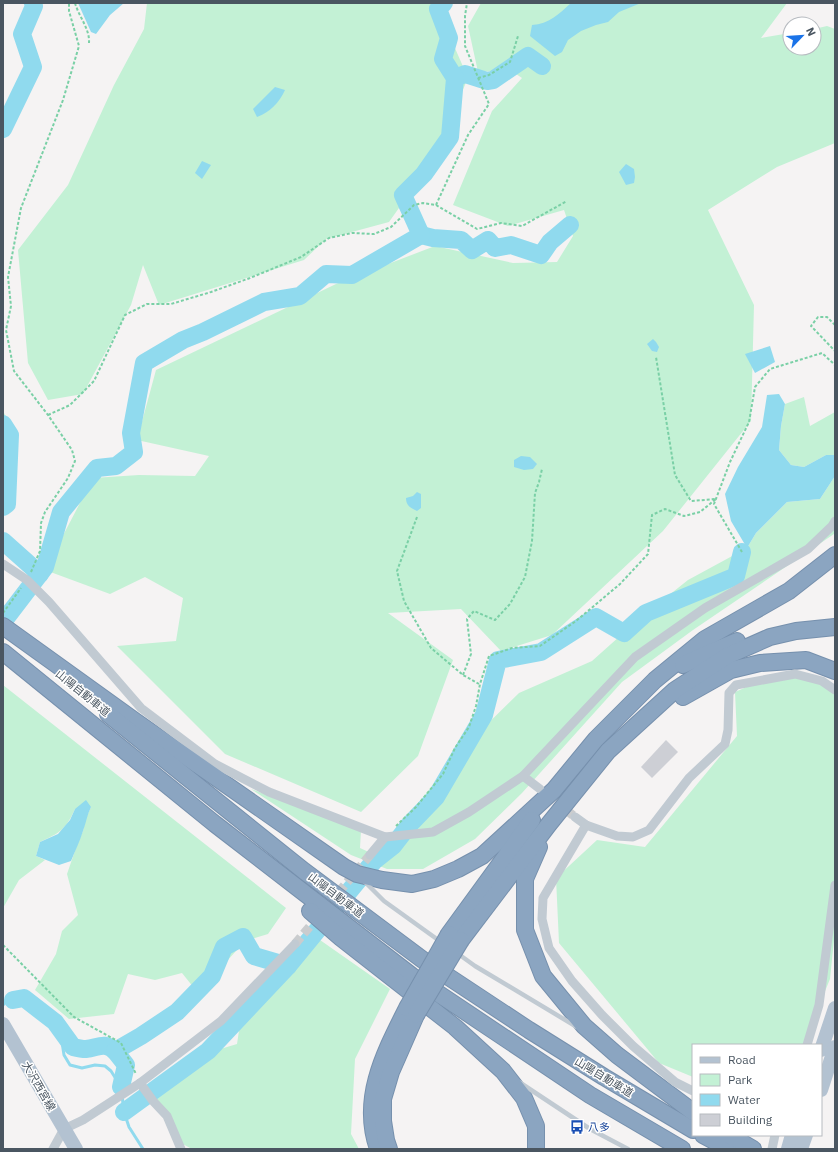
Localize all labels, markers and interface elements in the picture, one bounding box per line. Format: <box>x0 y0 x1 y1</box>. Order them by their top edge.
north arrow <box>782 16 822 56</box>
text: N <box>803 25 819 38</box>
street label: 山陽自動車道 <box>53 667 113 719</box>
street label: 山陽自動車道 <box>305 870 367 920</box>
legend <box>692 1044 822 1136</box>
text: Road <box>728 1052 756 1067</box>
street label: 山陽自動車道 <box>572 1054 636 1100</box>
street label: 大沢西宮線 <box>19 1059 59 1113</box>
text: Park <box>728 1072 753 1087</box>
text: Water <box>728 1092 761 1107</box>
text: Building <box>728 1112 773 1127</box>
bus stop icon: 八多 <box>569 1119 585 1135</box>
place label: 八多 <box>588 1120 610 1134</box>

